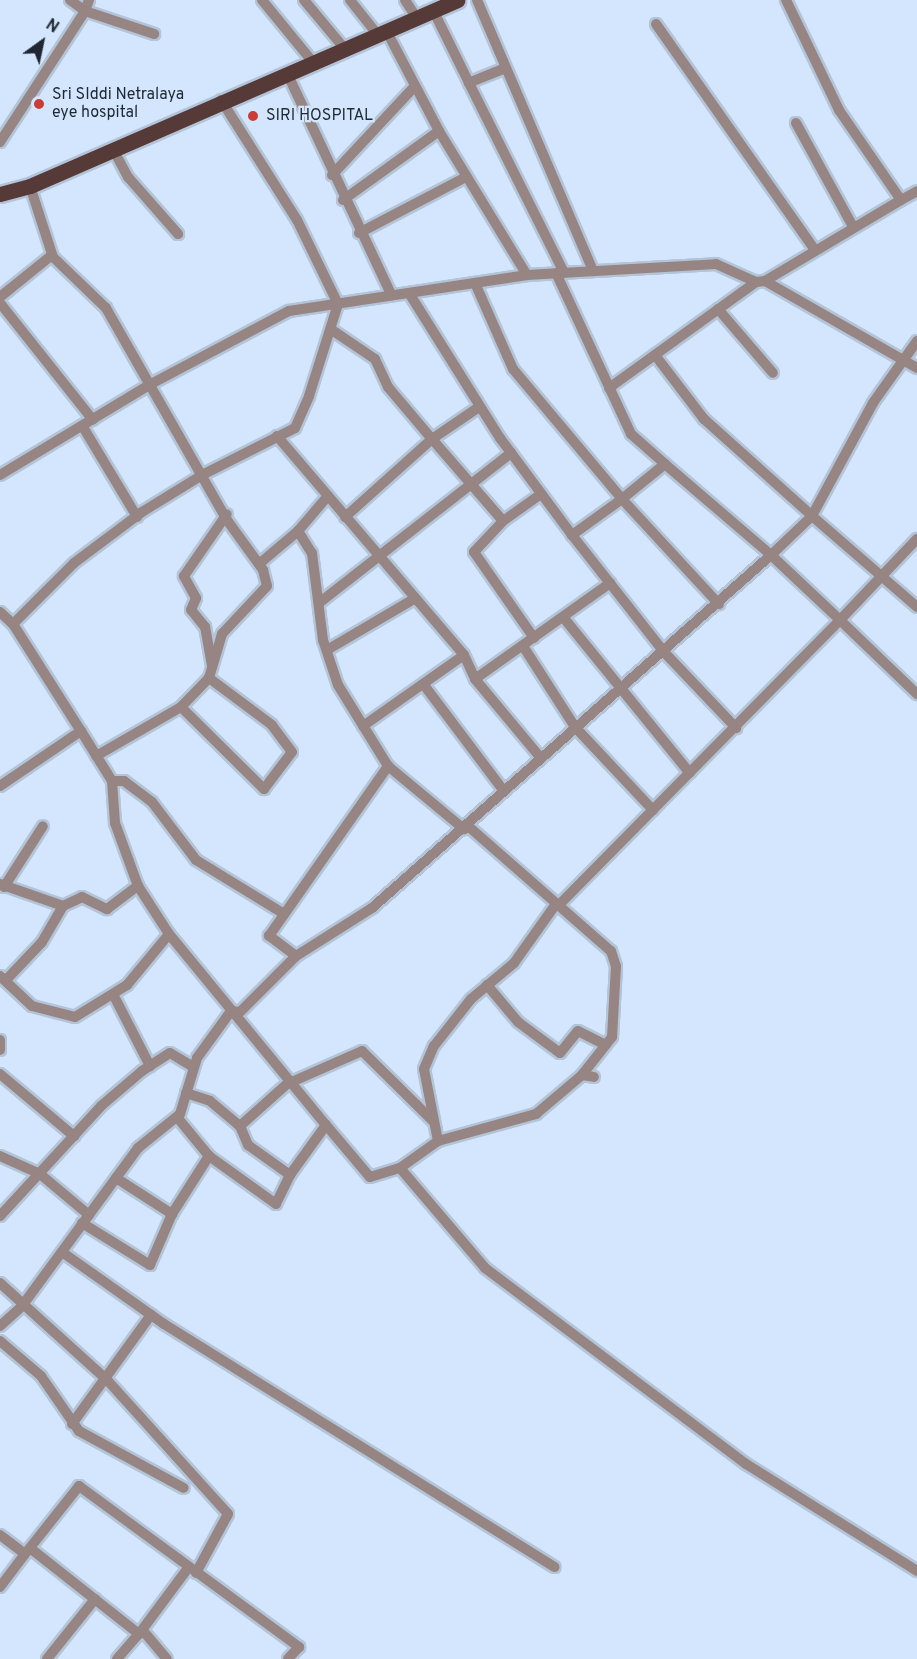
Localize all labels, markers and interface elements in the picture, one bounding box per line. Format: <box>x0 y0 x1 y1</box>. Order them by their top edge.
north arrow <box>12 12 72 72</box>
text: N <box>42 15 62 38</box>
place label: Sri SIddi Netralaya eye hospital <box>52 85 184 123</box>
marker: Sri SIddi Netralaya eye hospital <box>30 95 48 113</box>
place label: SIRI HOSPITAL <box>266 106 373 126</box>
marker: SIRI HOSPITAL <box>244 107 262 125</box>

